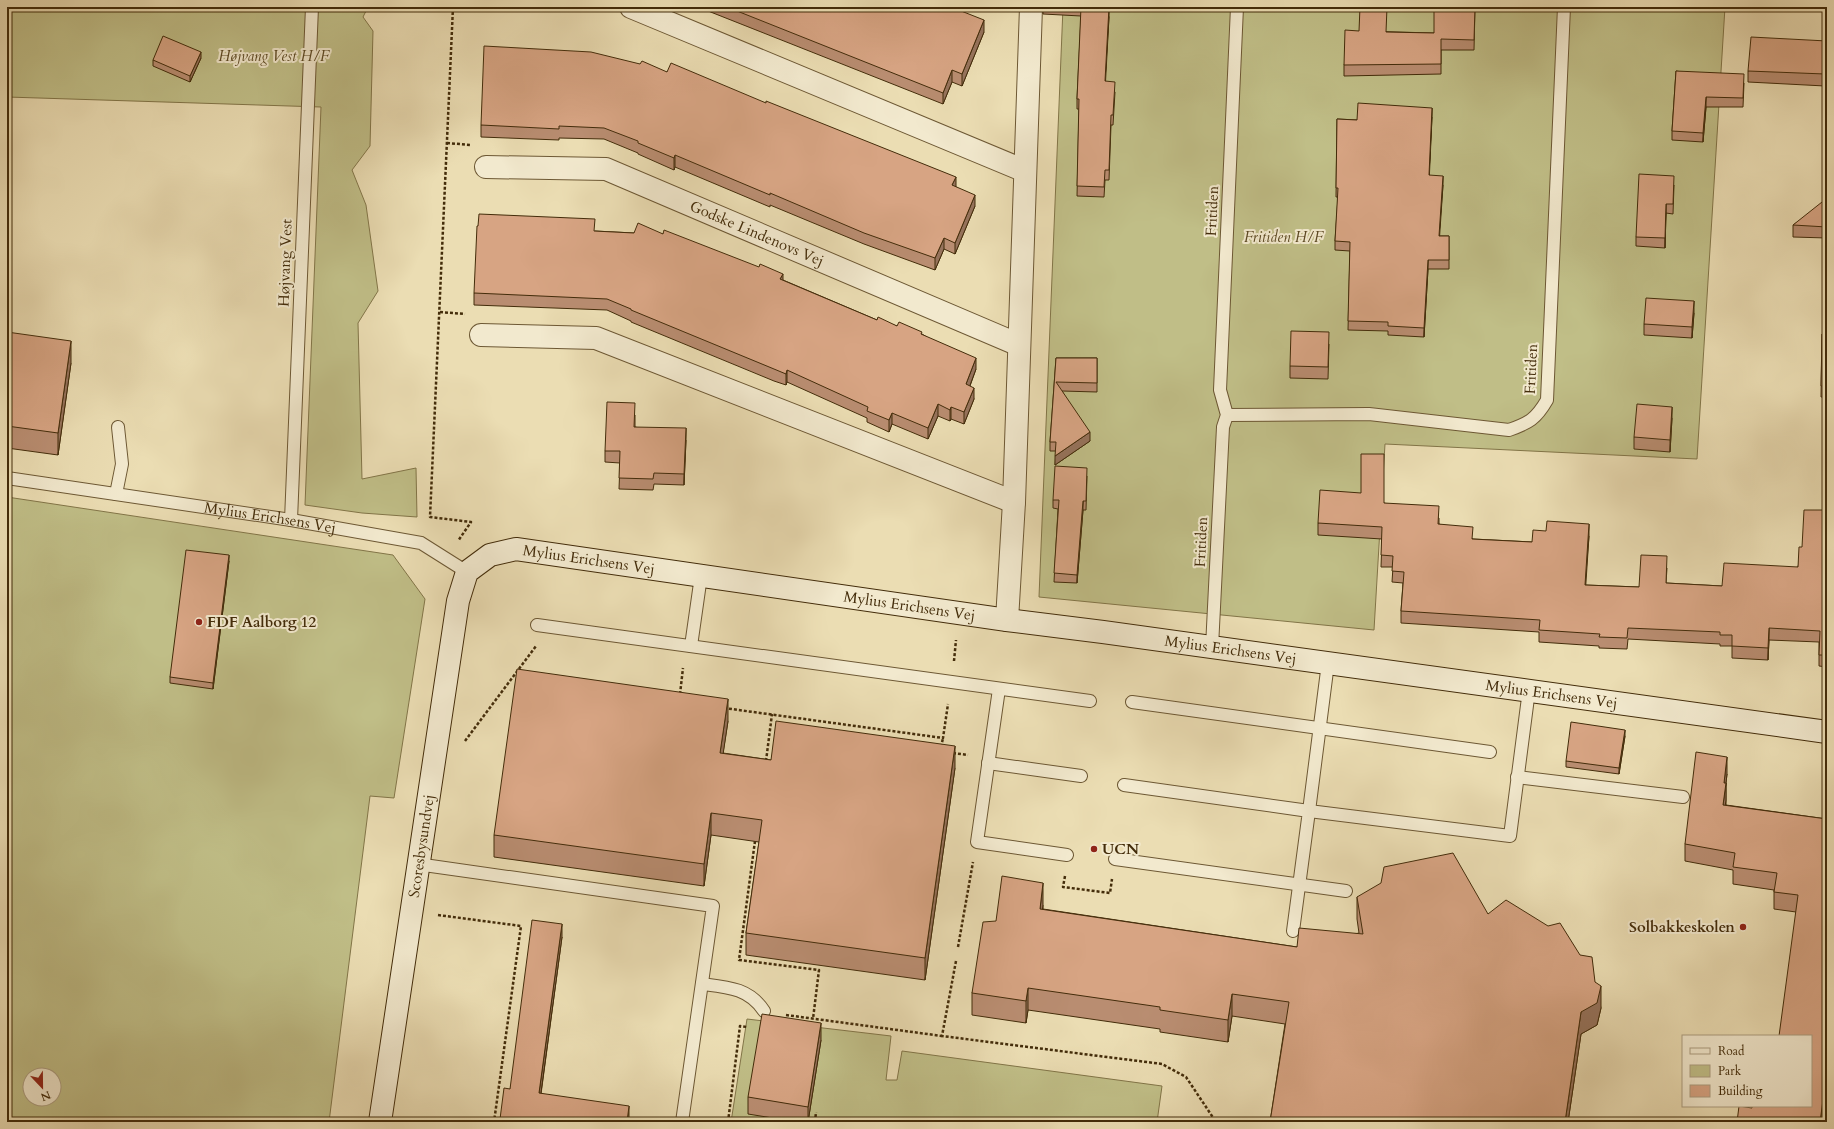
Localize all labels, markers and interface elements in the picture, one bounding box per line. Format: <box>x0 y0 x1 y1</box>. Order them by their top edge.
park label: Højvang Vest H/F <box>218 46 330 66</box>
street label: Fritiden <box>1201 185 1223 237</box>
street label: Godske Lindenovs Vej <box>687 196 827 271</box>
street label: Højvang Vest <box>273 218 297 307</box>
park label: Fritiden H/F <box>1244 227 1324 247</box>
street label: Fritiden <box>1520 343 1542 395</box>
street label: Mylius Erichsens Vej <box>203 497 337 538</box>
street label: Fritiden <box>1190 516 1212 568</box>
street label: Mylius Erichsens Vej <box>522 540 656 579</box>
street label: Mylius Erichsens Vej <box>842 586 977 625</box>
place label: FDF Aalborg 12 <box>207 612 316 632</box>
marker: FDF Aalborg 12 <box>194 617 204 627</box>
street label: Mylius Erichsens Vej <box>1163 631 1298 669</box>
street label: Mylius Erichsens Vej <box>1484 675 1619 713</box>
street label: Scoresbysundvej <box>404 793 439 899</box>
place label: UCN <box>1102 839 1139 859</box>
marker: UCN <box>1089 844 1099 854</box>
place label: Solbakkeskolen <box>1629 917 1735 937</box>
marker: Solbakkeskolen <box>1738 922 1748 932</box>
legend <box>1682 1035 1812 1107</box>
text: Road <box>1718 1043 1745 1059</box>
text: Park <box>1718 1063 1742 1079</box>
north arrow <box>22 1067 62 1107</box>
text: Building <box>1718 1083 1763 1099</box>
text: N <box>38 1087 53 1105</box>

